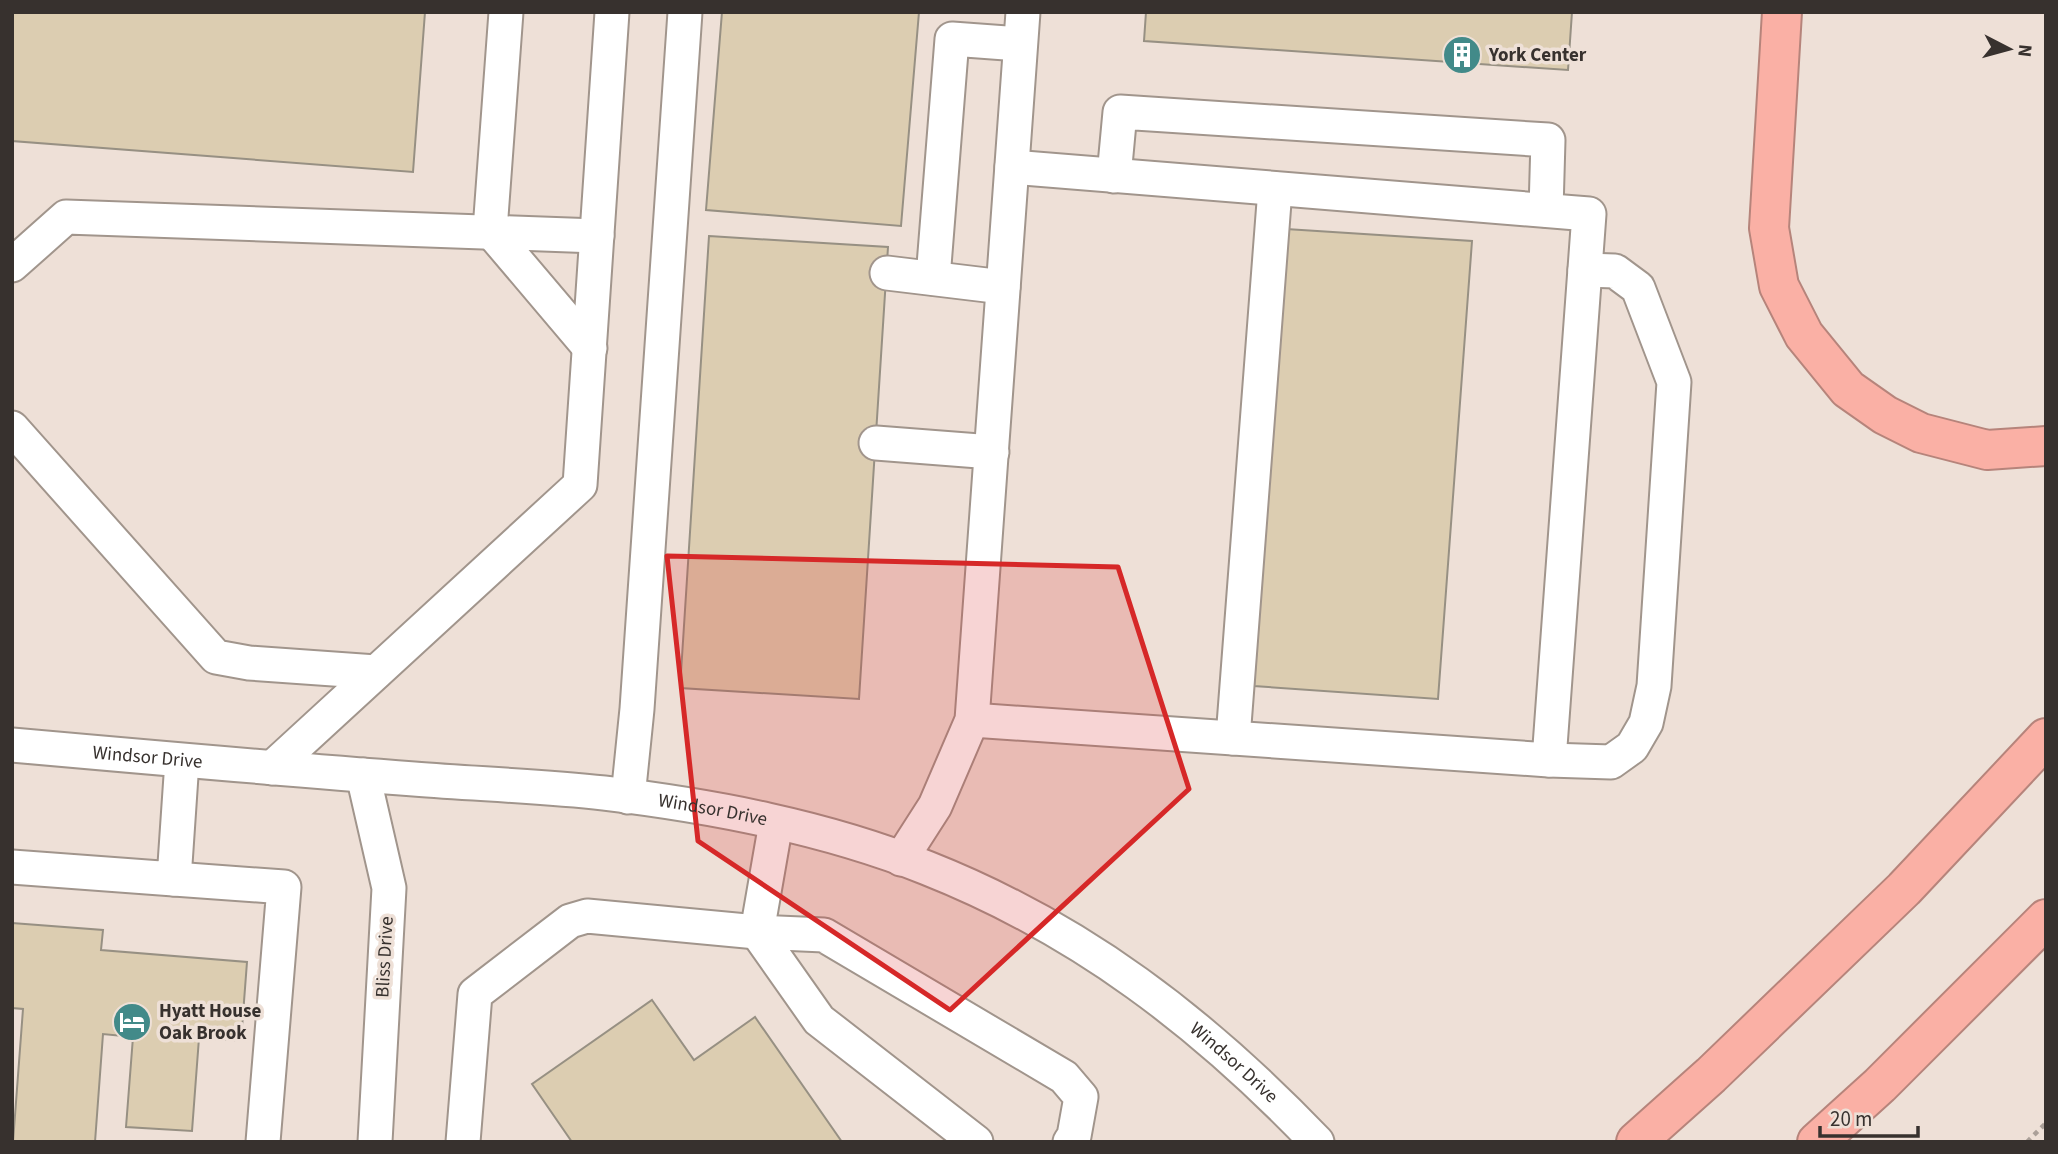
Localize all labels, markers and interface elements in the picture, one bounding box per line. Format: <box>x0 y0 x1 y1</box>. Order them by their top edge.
north arrow <box>1974 14 2044 84</box>
building icon: York Center <box>1441 34 1483 76</box>
place label: York Center <box>1488 42 1587 69</box>
text: N <box>2010 43 2039 58</box>
street label: Windsor Drive <box>91 739 204 775</box>
street label: Windsor Drive <box>656 787 770 833</box>
street label: Bliss Drive <box>369 916 401 998</box>
place label: Hyatt House Oak Brook <box>159 998 262 1047</box>
hotel icon: Hyatt House Oak Brook <box>111 1001 153 1043</box>
street label: Windsor Drive <box>1184 1016 1284 1109</box>
scale bar <box>1820 1094 1918 1138</box>
text: 20 m <box>1830 1104 1872 1134</box>

